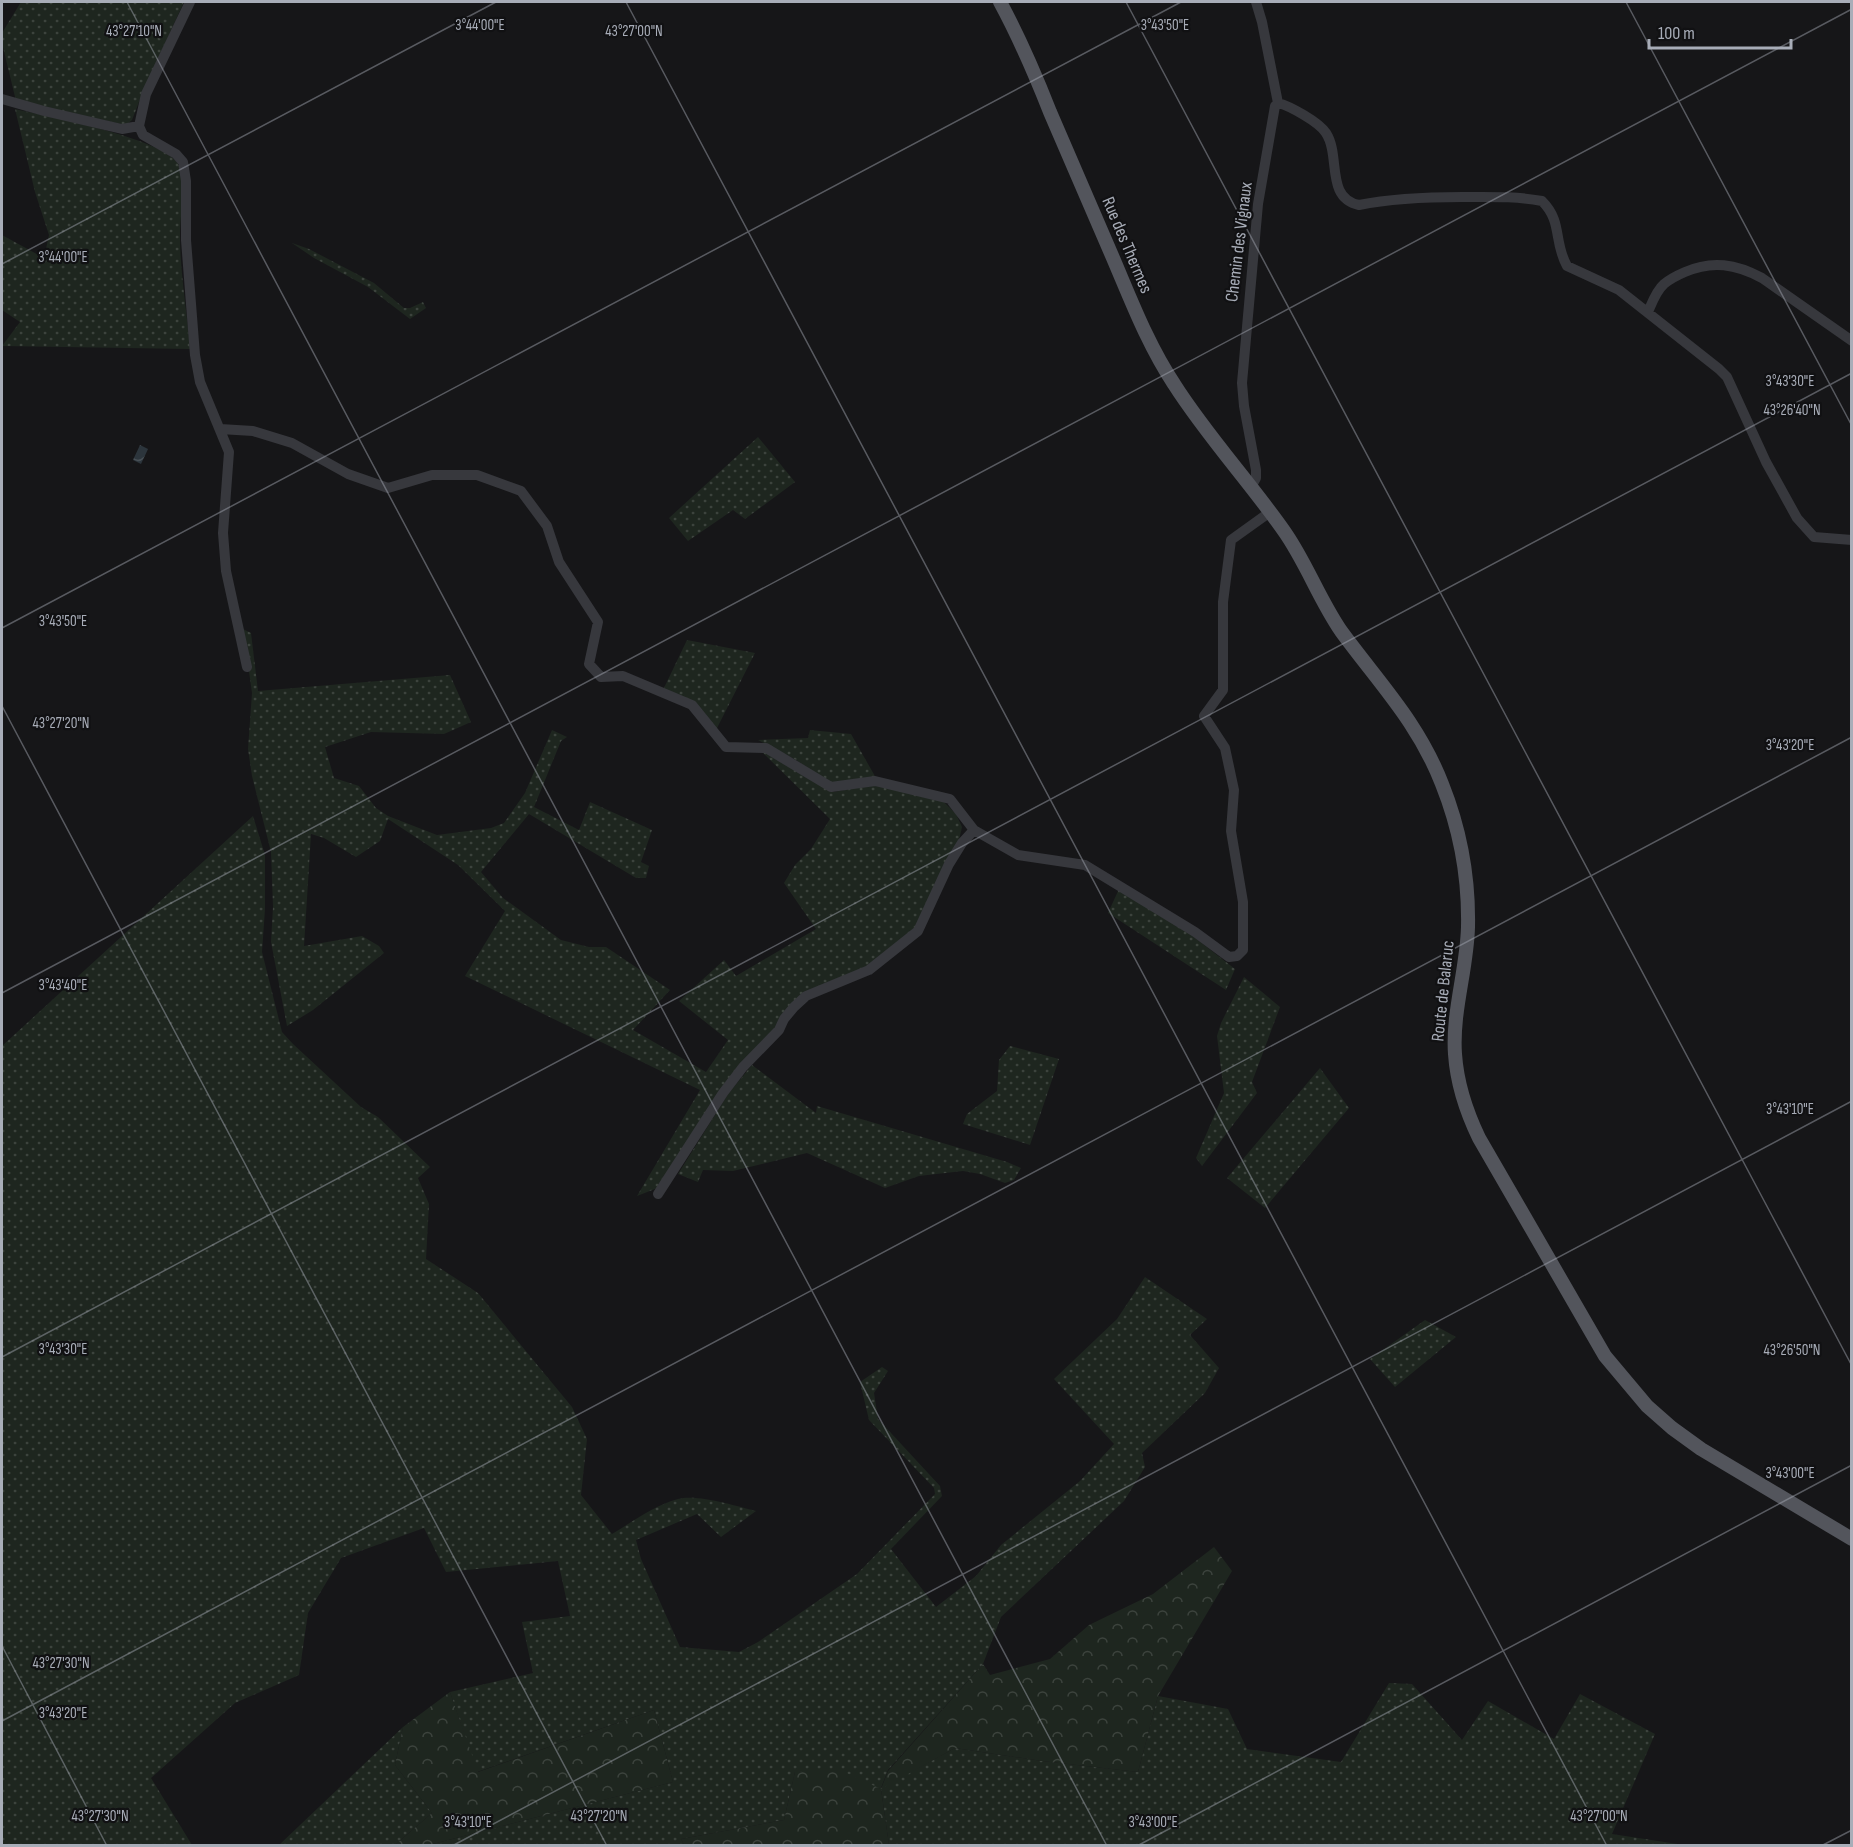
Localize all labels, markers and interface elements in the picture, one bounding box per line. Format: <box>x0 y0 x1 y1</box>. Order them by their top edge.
scale bar <box>1649 12 1792 50</box>
text: 3°44'00"E <box>455 16 505 35</box>
text: 3°43'50"E <box>1141 16 1189 35</box>
text: 43°27'10"N <box>106 22 162 41</box>
text: 43°27'00"N <box>605 22 663 41</box>
text: 100 m <box>1658 23 1695 44</box>
street label: Chemin des Vignaux <box>1221 181 1257 303</box>
street label: Rue des Thermes <box>1097 194 1157 296</box>
text: 3°44'00"E <box>38 248 88 267</box>
text: 3°43'30"E <box>1766 372 1814 391</box>
text: 43°26'40"N <box>1763 401 1821 420</box>
text: 3°43'50"E <box>39 612 87 631</box>
text: 43°27'20"N <box>33 714 89 733</box>
text: 3°43'20"E <box>1766 736 1814 755</box>
street label: Route de Balaruc <box>1427 940 1459 1042</box>
text: 3°43'40"E <box>39 976 87 995</box>
text: 3°43'10"E <box>1766 1100 1814 1119</box>
text: 3°43'30"E <box>39 1340 87 1359</box>
text: 43°26'50"N <box>1764 1341 1820 1360</box>
text: 3°43'00"E <box>1765 1464 1815 1483</box>
text: 43°27'30"N <box>32 1654 90 1673</box>
text: 3°43'20"E <box>39 1704 87 1723</box>
text: 43°27'30"N <box>71 1807 129 1826</box>
text: 43°27'20"N <box>571 1807 627 1826</box>
text: 43°27'00"N <box>1570 1807 1628 1826</box>
text: 3°43'10"E <box>444 1813 492 1832</box>
text: 3°43'00"E <box>1128 1813 1178 1832</box>

